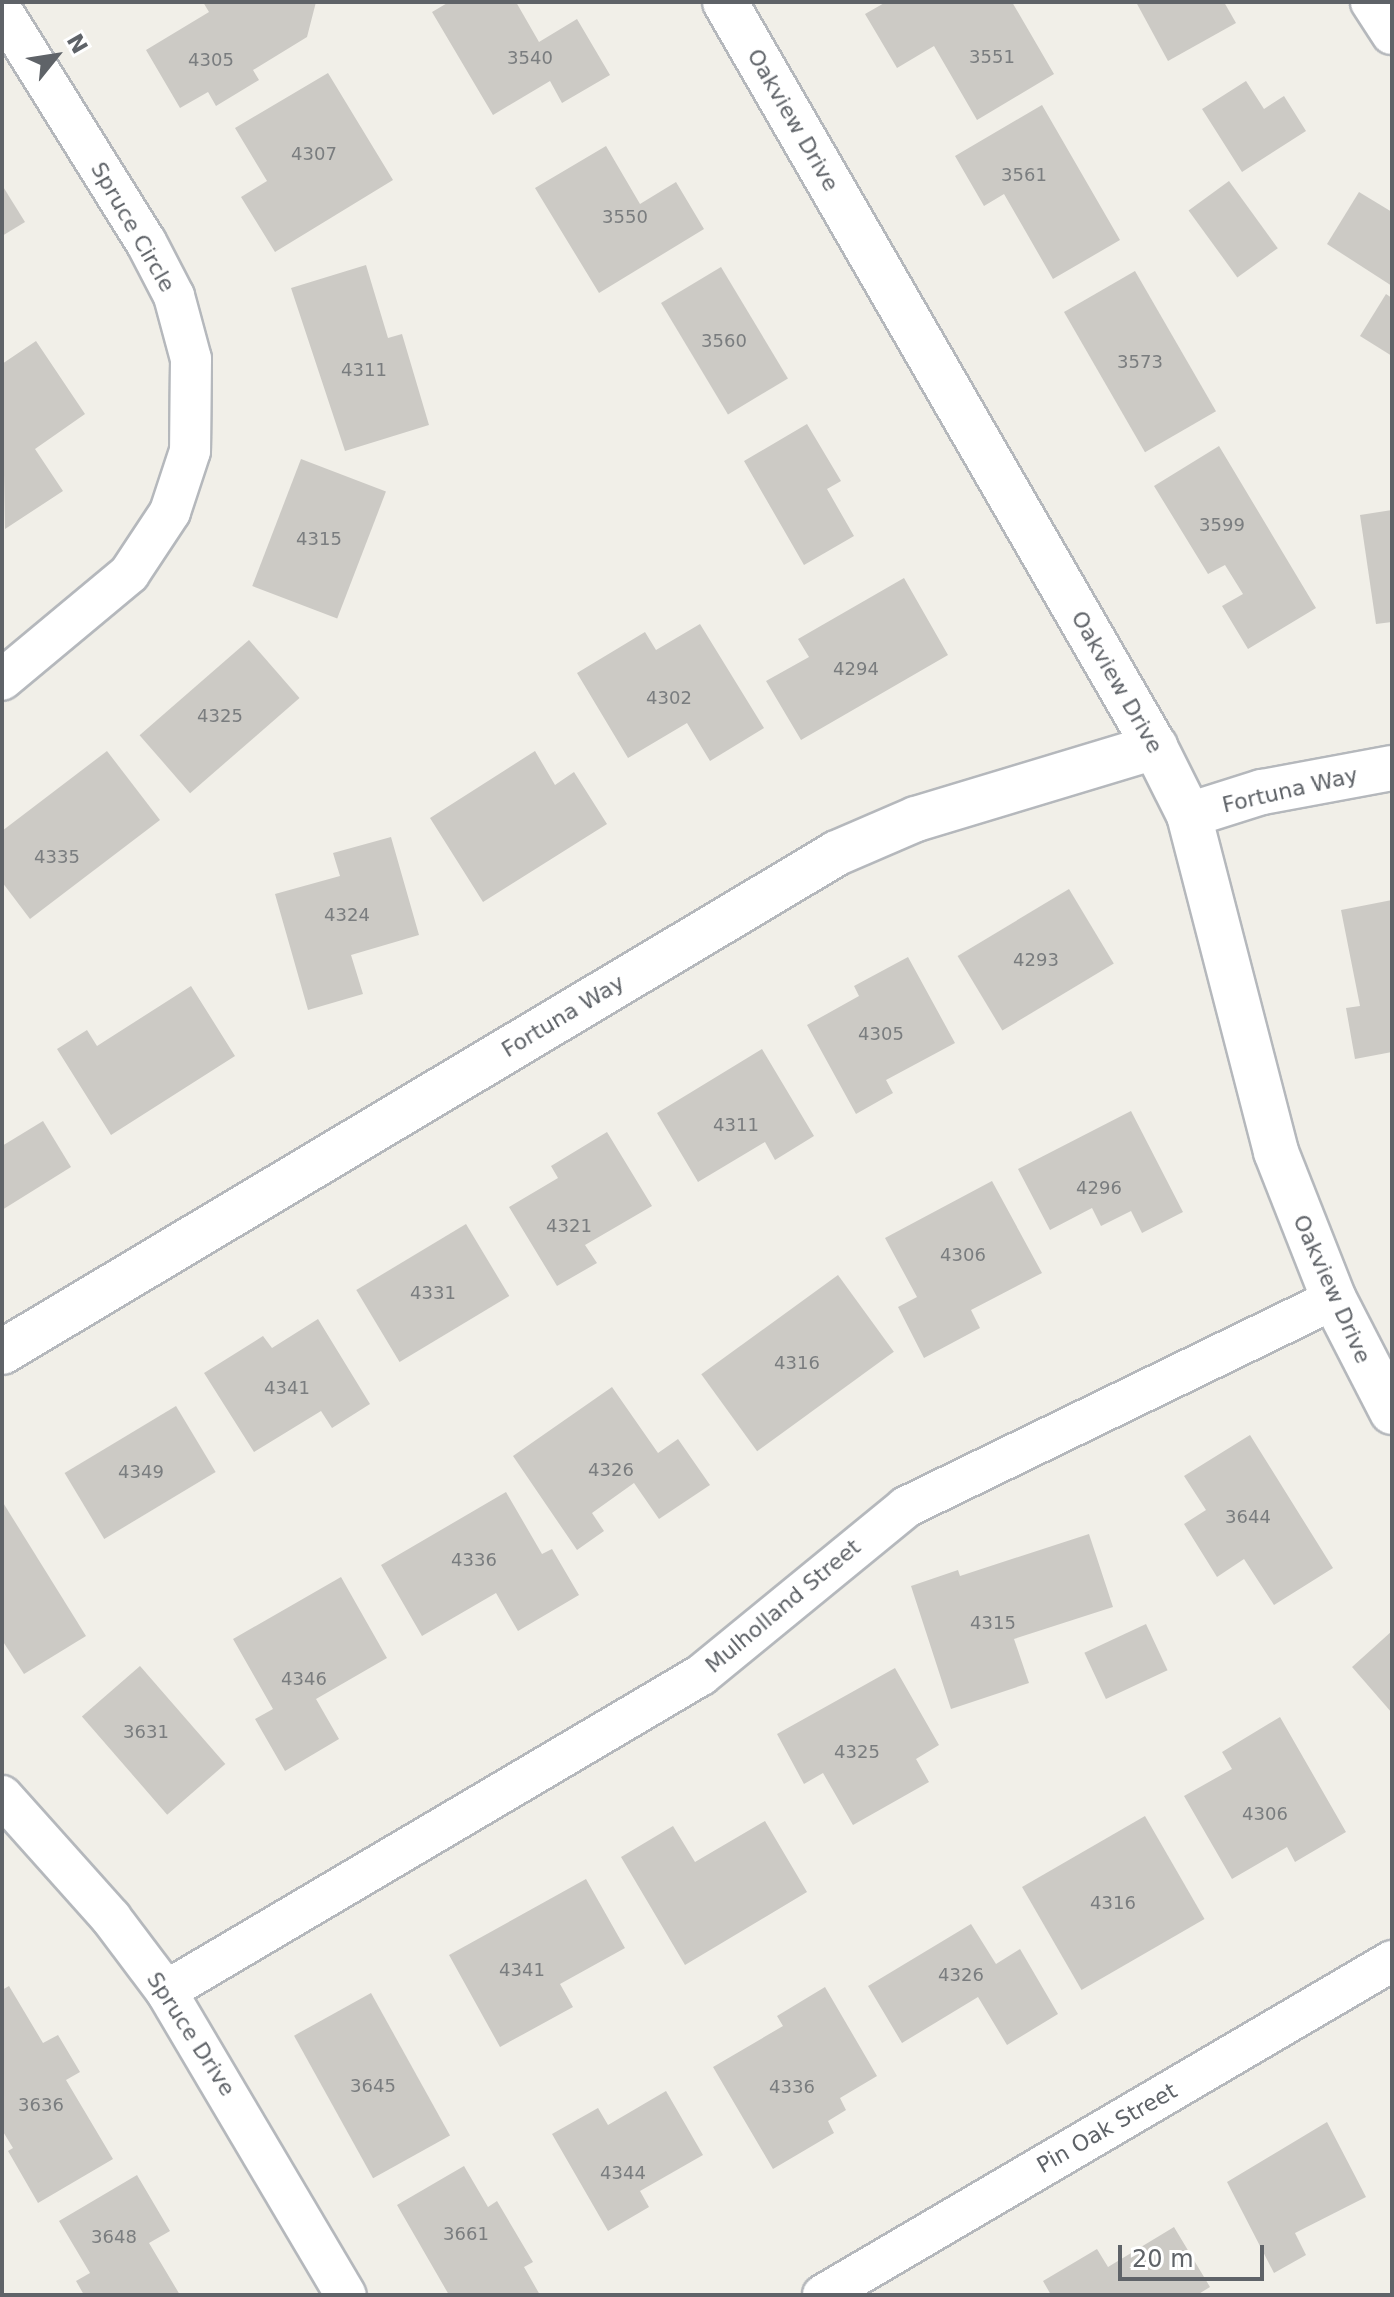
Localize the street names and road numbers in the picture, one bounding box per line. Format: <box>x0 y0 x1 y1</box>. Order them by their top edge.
street label: Oakview Drive <box>742 44 844 196</box>
street label: Spruce Circle <box>85 157 181 297</box>
street label: Oakview Drive <box>1066 606 1168 758</box>
street label: Fortuna Way <box>1220 762 1360 818</box>
street label: Fortuna Way <box>497 969 629 1063</box>
street label: Oakview Drive <box>1287 1211 1377 1367</box>
street label: Mulholland Street <box>700 1534 866 1678</box>
street label: Spruce Drive <box>141 1967 241 2101</box>
street label: Pin Oak Street <box>1032 2077 1182 2179</box>

